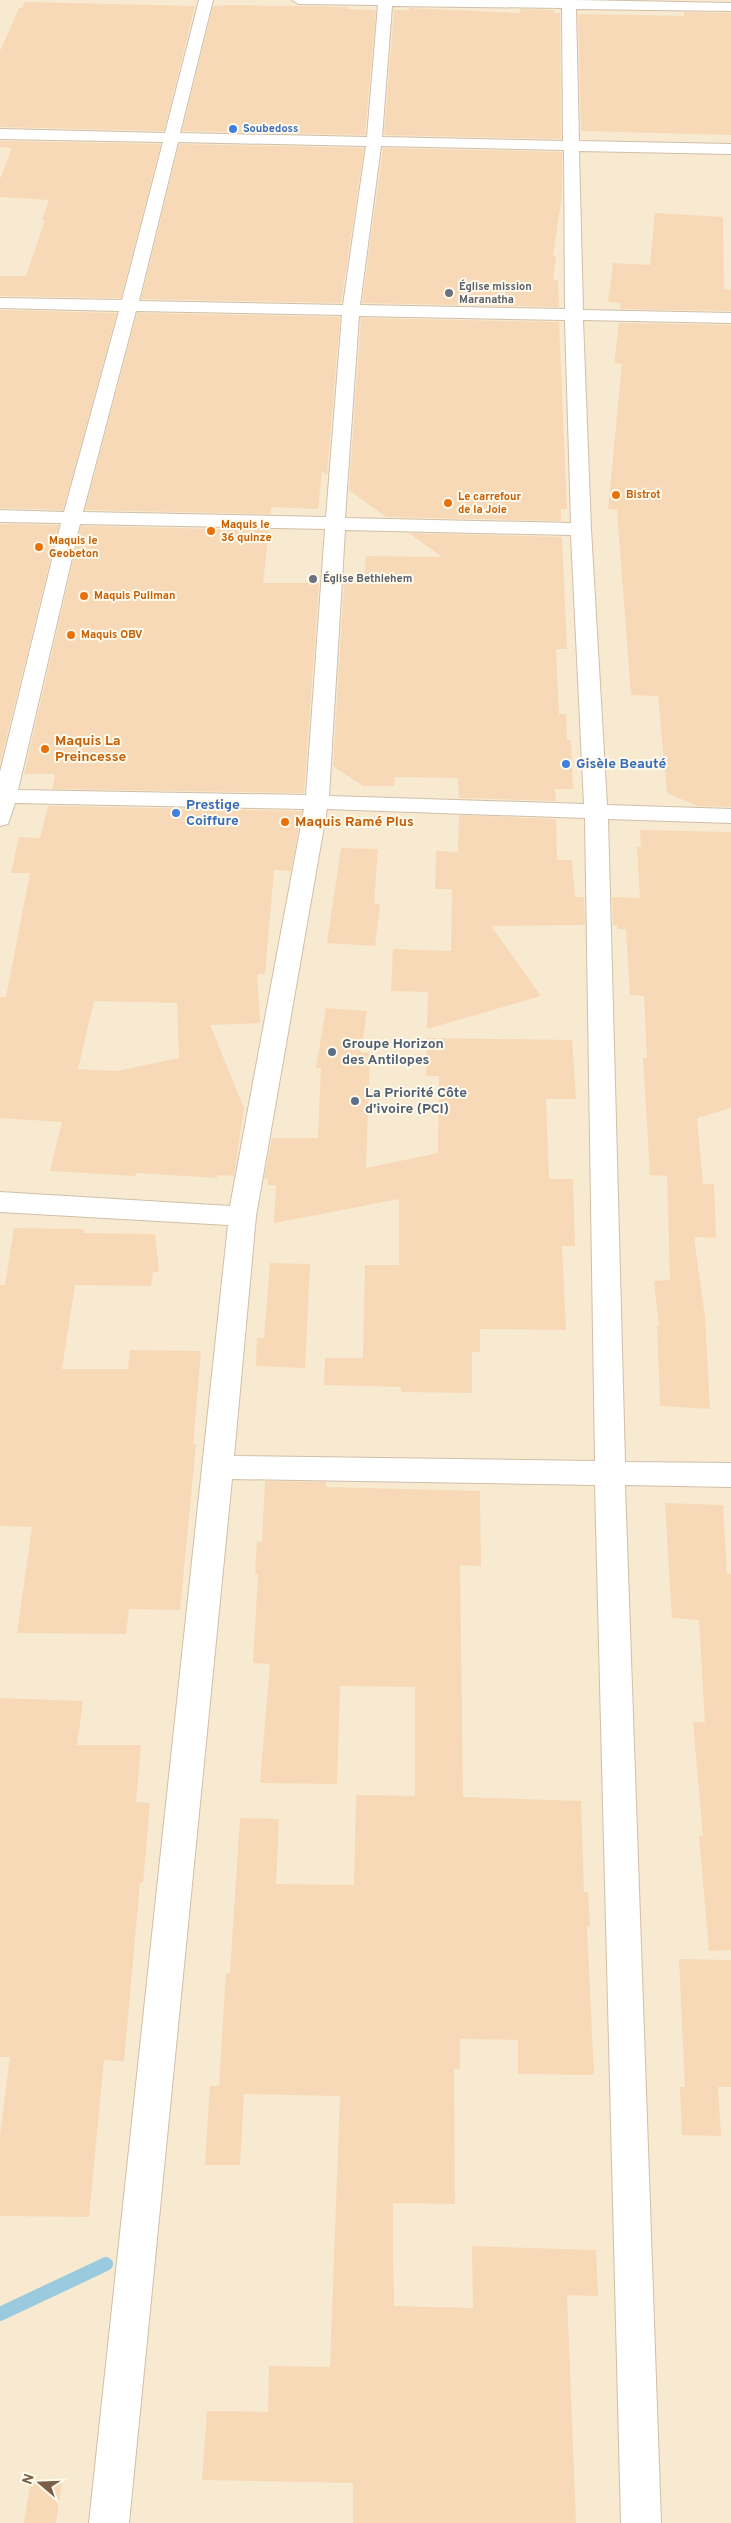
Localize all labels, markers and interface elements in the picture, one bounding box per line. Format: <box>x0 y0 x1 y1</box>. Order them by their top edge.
place label: Soubedoss <box>243 122 298 136</box>
marker: Soubedoss <box>227 123 239 135</box>
place label: Église mission Maranatha <box>459 279 532 307</box>
marker: Église mission Maranatha <box>443 287 455 299</box>
place label: Bistrot <box>626 488 661 502</box>
marker: Bistrot <box>610 489 622 501</box>
place label: Le carrefour de la Joie <box>458 490 521 517</box>
marker: Le carrefour de la Joie <box>442 497 454 509</box>
place label: Maquis le 36 quinze <box>221 518 272 545</box>
marker: Maquis le 36 quinze <box>205 525 217 537</box>
place label: Maquis le Geobeton <box>49 534 98 561</box>
marker: Maquis le Geobeton <box>33 541 45 553</box>
place label: Église Bethlehem <box>323 571 412 586</box>
marker: Église Bethlehem <box>307 573 319 585</box>
place label: Maquis Pullman <box>94 589 176 603</box>
marker: Maquis Pullman <box>78 590 90 602</box>
place label: Maquis OBV <box>81 628 143 642</box>
marker: Maquis OBV <box>65 629 77 641</box>
place label: Maquis La Preincesse <box>55 733 126 766</box>
marker: Maquis La Preincesse <box>39 743 51 755</box>
place label: Gisèle Beauté <box>576 756 666 773</box>
marker: Gisèle Beauté <box>560 758 572 770</box>
place label: Prestige Coiffure <box>186 797 240 830</box>
marker: Prestige Coiffure <box>170 807 182 819</box>
place label: Maquis Ramé Plus <box>295 814 414 831</box>
marker: Maquis Ramé Plus <box>279 816 291 828</box>
place label: Groupe Horizon des Antilopes <box>342 1036 444 1069</box>
marker: Groupe Horizon des Antilopes <box>326 1046 338 1058</box>
place label: La Priorité Côte d'ivoire (PCI) <box>365 1085 467 1118</box>
marker: La Priorité Côte d'ivoire (PCI) <box>349 1095 361 1107</box>
north arrow <box>15 2458 65 2508</box>
text: N <box>19 2472 39 2487</box>

